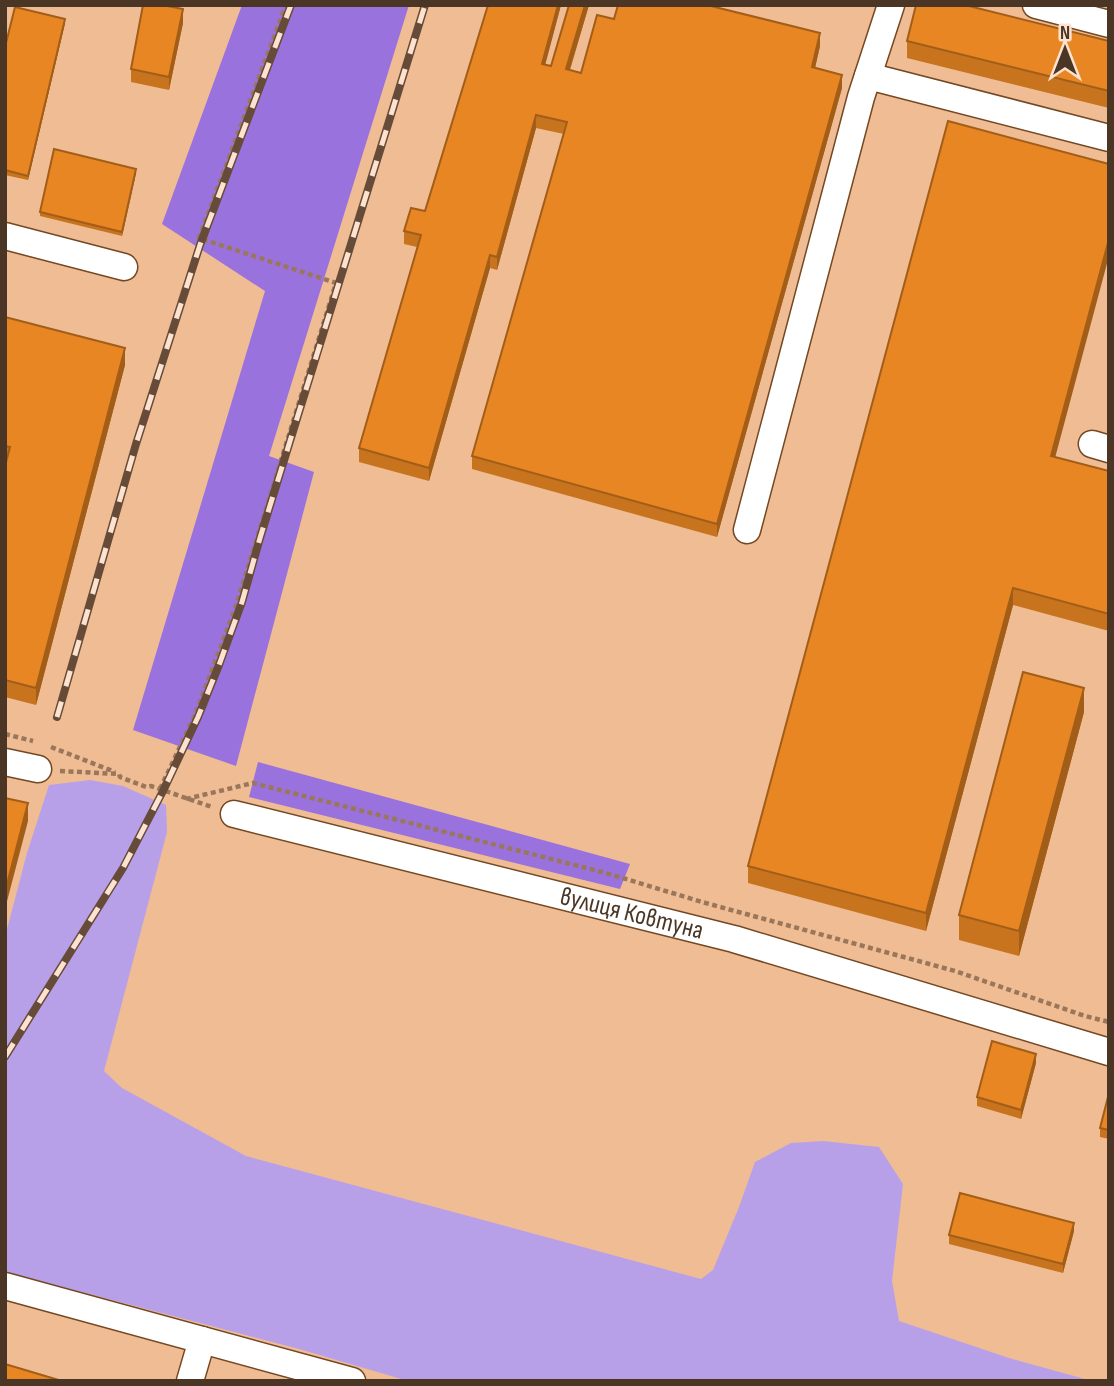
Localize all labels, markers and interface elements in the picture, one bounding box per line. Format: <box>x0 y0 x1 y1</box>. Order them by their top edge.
north arrow <box>1030 14 1100 84</box>
text: N <box>1060 22 1070 45</box>
street label: вулиця Ковтуна <box>557 881 707 946</box>

